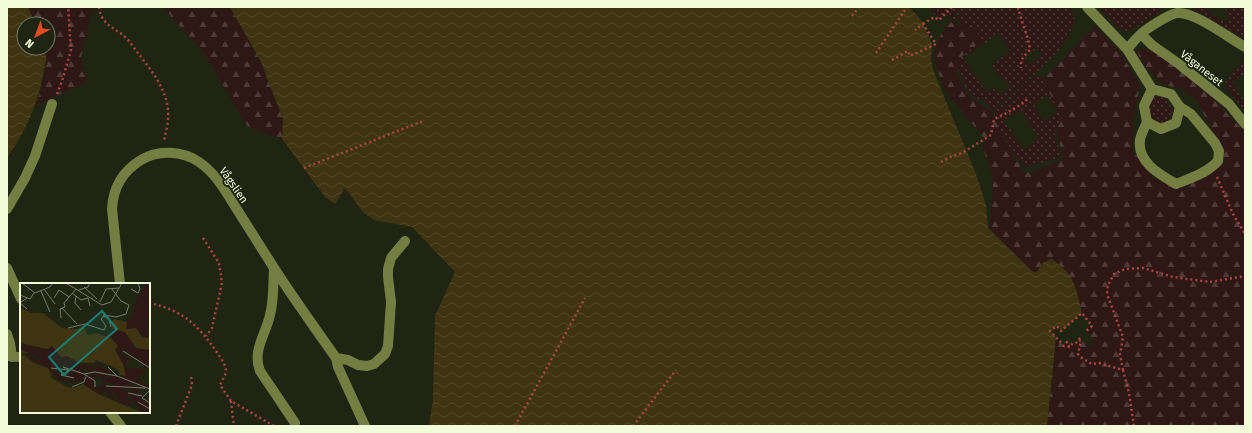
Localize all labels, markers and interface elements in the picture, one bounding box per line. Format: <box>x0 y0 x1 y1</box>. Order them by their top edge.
north arrow <box>16 16 56 56</box>
text: N <box>23 36 37 50</box>
street label: Våganeset <box>1178 48 1226 89</box>
street label: Vågslien <box>216 165 251 206</box>
inset map <box>20 283 150 413</box>

